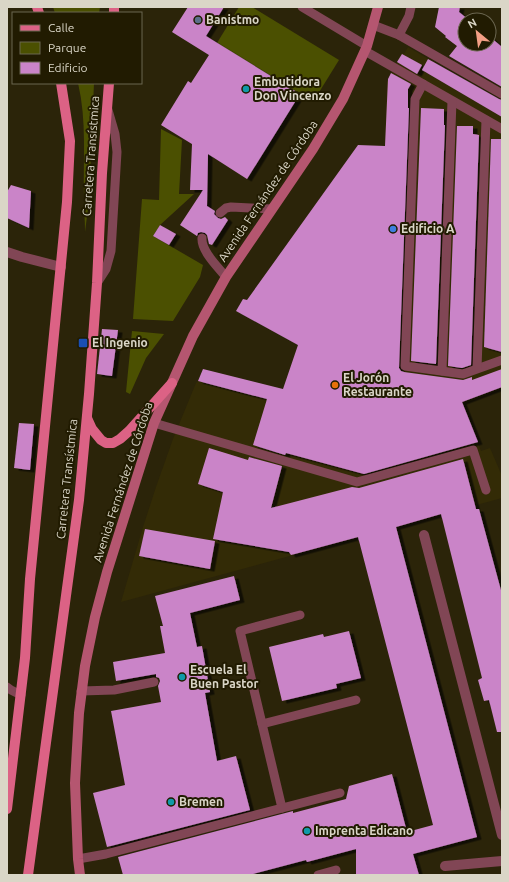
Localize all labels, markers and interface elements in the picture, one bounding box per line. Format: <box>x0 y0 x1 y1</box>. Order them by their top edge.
legend <box>12 12 142 84</box>
north arrow <box>457 12 497 52</box>
place label: Banistmo <box>206 13 259 26</box>
marker: Banistmo <box>193 15 203 25</box>
text: N <box>466 16 479 30</box>
text: Calle <box>48 21 74 34</box>
text: Parque <box>48 41 86 54</box>
text: Edificio <box>48 61 88 74</box>
place label: Embutidora Don Vincenzo <box>254 75 332 102</box>
marker: Embutidora Don Vincenzo <box>241 84 251 94</box>
street label: Carretera Transístmica <box>80 95 101 217</box>
street label: Avenida Fernández de Córdoba <box>215 118 320 264</box>
place label: Edificio A <box>401 222 455 235</box>
marker: Edificio A <box>388 224 398 234</box>
place label: El Ingenio <box>92 336 148 349</box>
marker: El Ingenio <box>77 337 89 349</box>
place label: El Jorón Restaurante <box>343 371 412 398</box>
marker: El Jorón Restaurante <box>330 380 340 390</box>
street label: Avenida Fernández de Córdoba <box>90 400 155 564</box>
street label: Carretera Transístmica <box>54 418 79 540</box>
place label: Escuela El Buen Pastor <box>190 663 259 690</box>
marker: Escuela El Buen Pastor <box>177 672 187 682</box>
place label: Bremen <box>179 795 223 808</box>
marker: Bremen <box>166 797 176 807</box>
place label: Imprenta Edicano <box>315 824 413 837</box>
marker: Imprenta Edicano <box>302 826 312 836</box>

